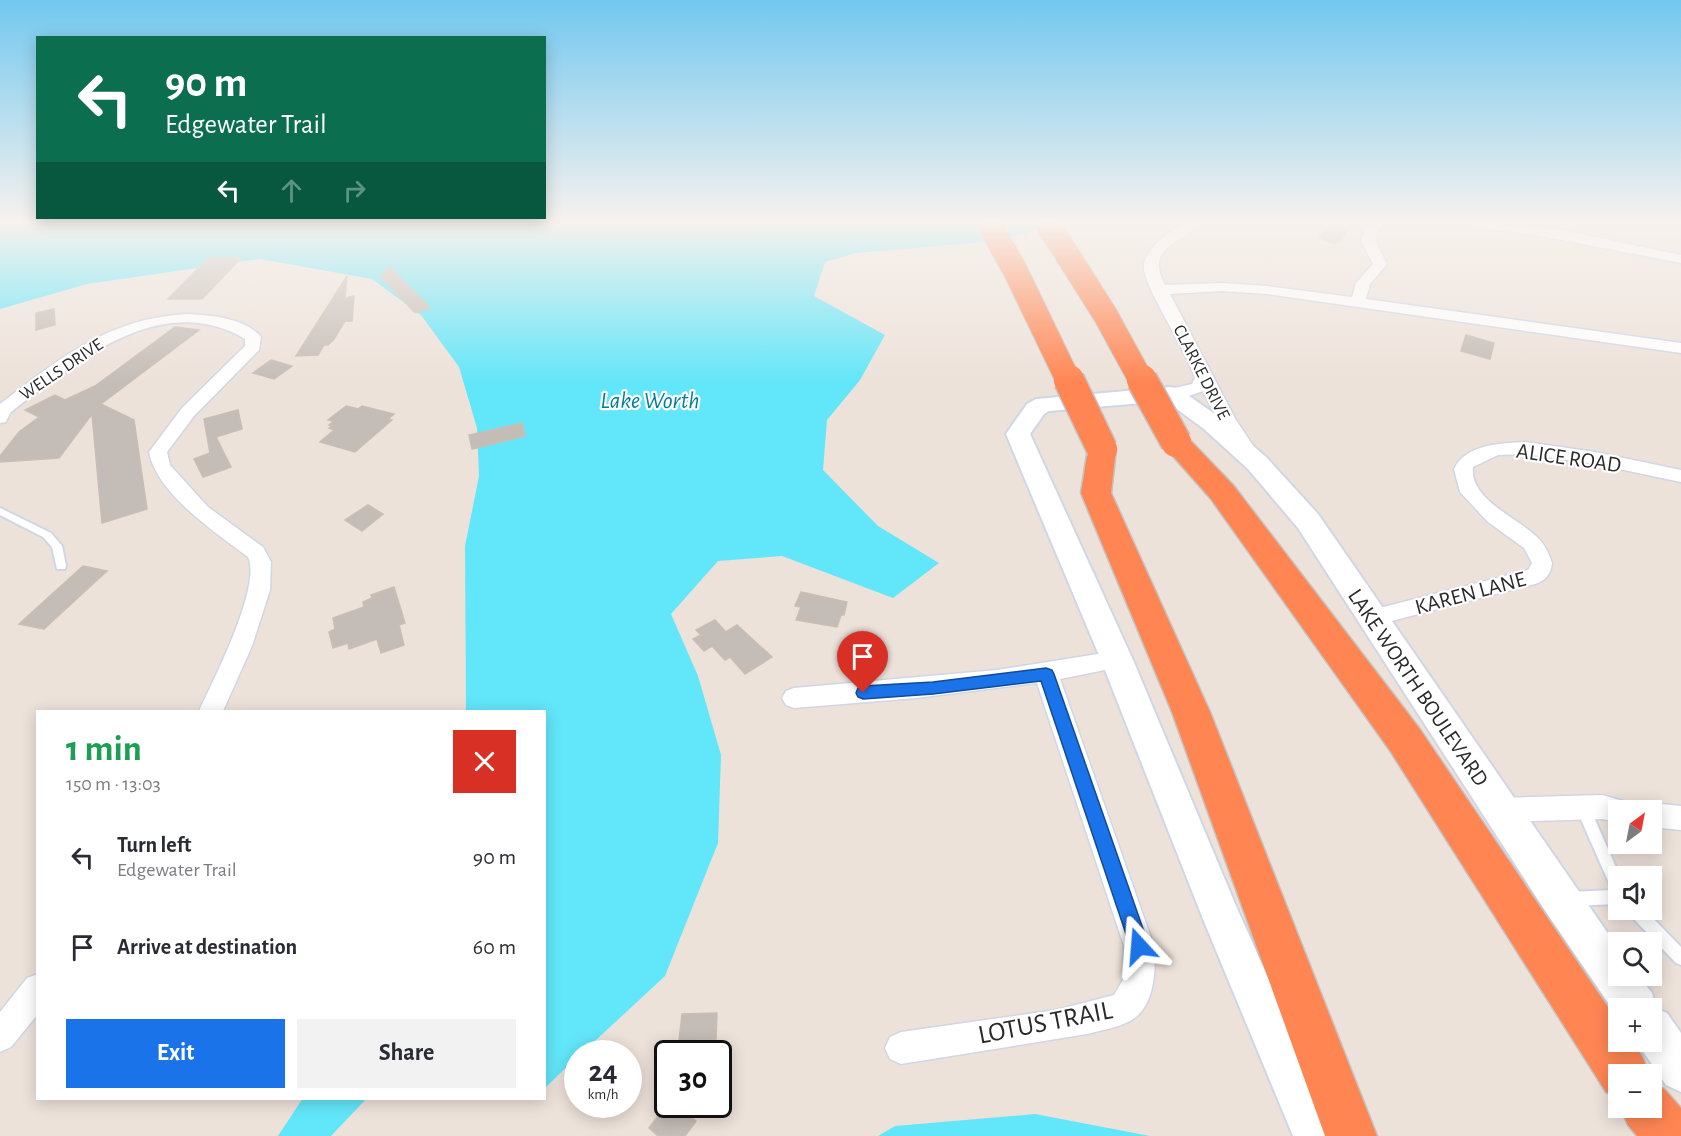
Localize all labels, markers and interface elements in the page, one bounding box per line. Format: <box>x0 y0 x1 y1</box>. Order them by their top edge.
icon: left <box>66 60 144 138</box>
text: 90 m <box>165 62 247 104</box>
text: Edgewater Trail <box>165 111 327 138</box>
icon: left <box>212 174 245 207</box>
icon: ahead <box>275 174 308 207</box>
icon: right <box>338 174 371 207</box>
street label: CLARKE DRIVE <box>1170 322 1233 423</box>
street label: WELLS DRIVE <box>17 335 107 404</box>
water label: Lake Worth <box>600 389 700 413</box>
street label: ALICE ROAD <box>1515 440 1623 476</box>
street label: KAREN LANE <box>1412 568 1528 618</box>
street label: LAKE WORTH BOULEVARD <box>1344 585 1492 790</box>
pin <box>837 631 888 693</box>
icon: arrive <box>846 640 879 673</box>
button: close <box>453 730 516 793</box>
text: 1 min <box>66 731 142 767</box>
text: 150 m · 13:03 <box>66 774 161 794</box>
north arrow <box>1608 800 1662 854</box>
map controls <box>1608 800 1662 1118</box>
text: Turn left <box>117 834 191 856</box>
icon: left <box>66 841 99 874</box>
text: 90 m <box>473 846 516 868</box>
text: Edgewater Trail <box>117 860 237 880</box>
button: sound <box>1608 866 1662 920</box>
position arrow <box>1107 914 1171 978</box>
icon: arrive <box>66 931 99 964</box>
button: search <box>1608 932 1662 986</box>
text: Arrive at destination <box>117 936 297 958</box>
text: 60 m <box>473 936 516 958</box>
street label: LOTUS TRAIL <box>976 996 1115 1049</box>
button: + <box>1608 998 1662 1052</box>
button: Exit <box>66 1019 285 1088</box>
button: Share <box>297 1019 516 1088</box>
speed limit sign: 30 <box>654 1040 732 1118</box>
text: 24 <box>588 1057 618 1087</box>
button: − <box>1608 1064 1662 1118</box>
text: km/h <box>588 1087 618 1102</box>

